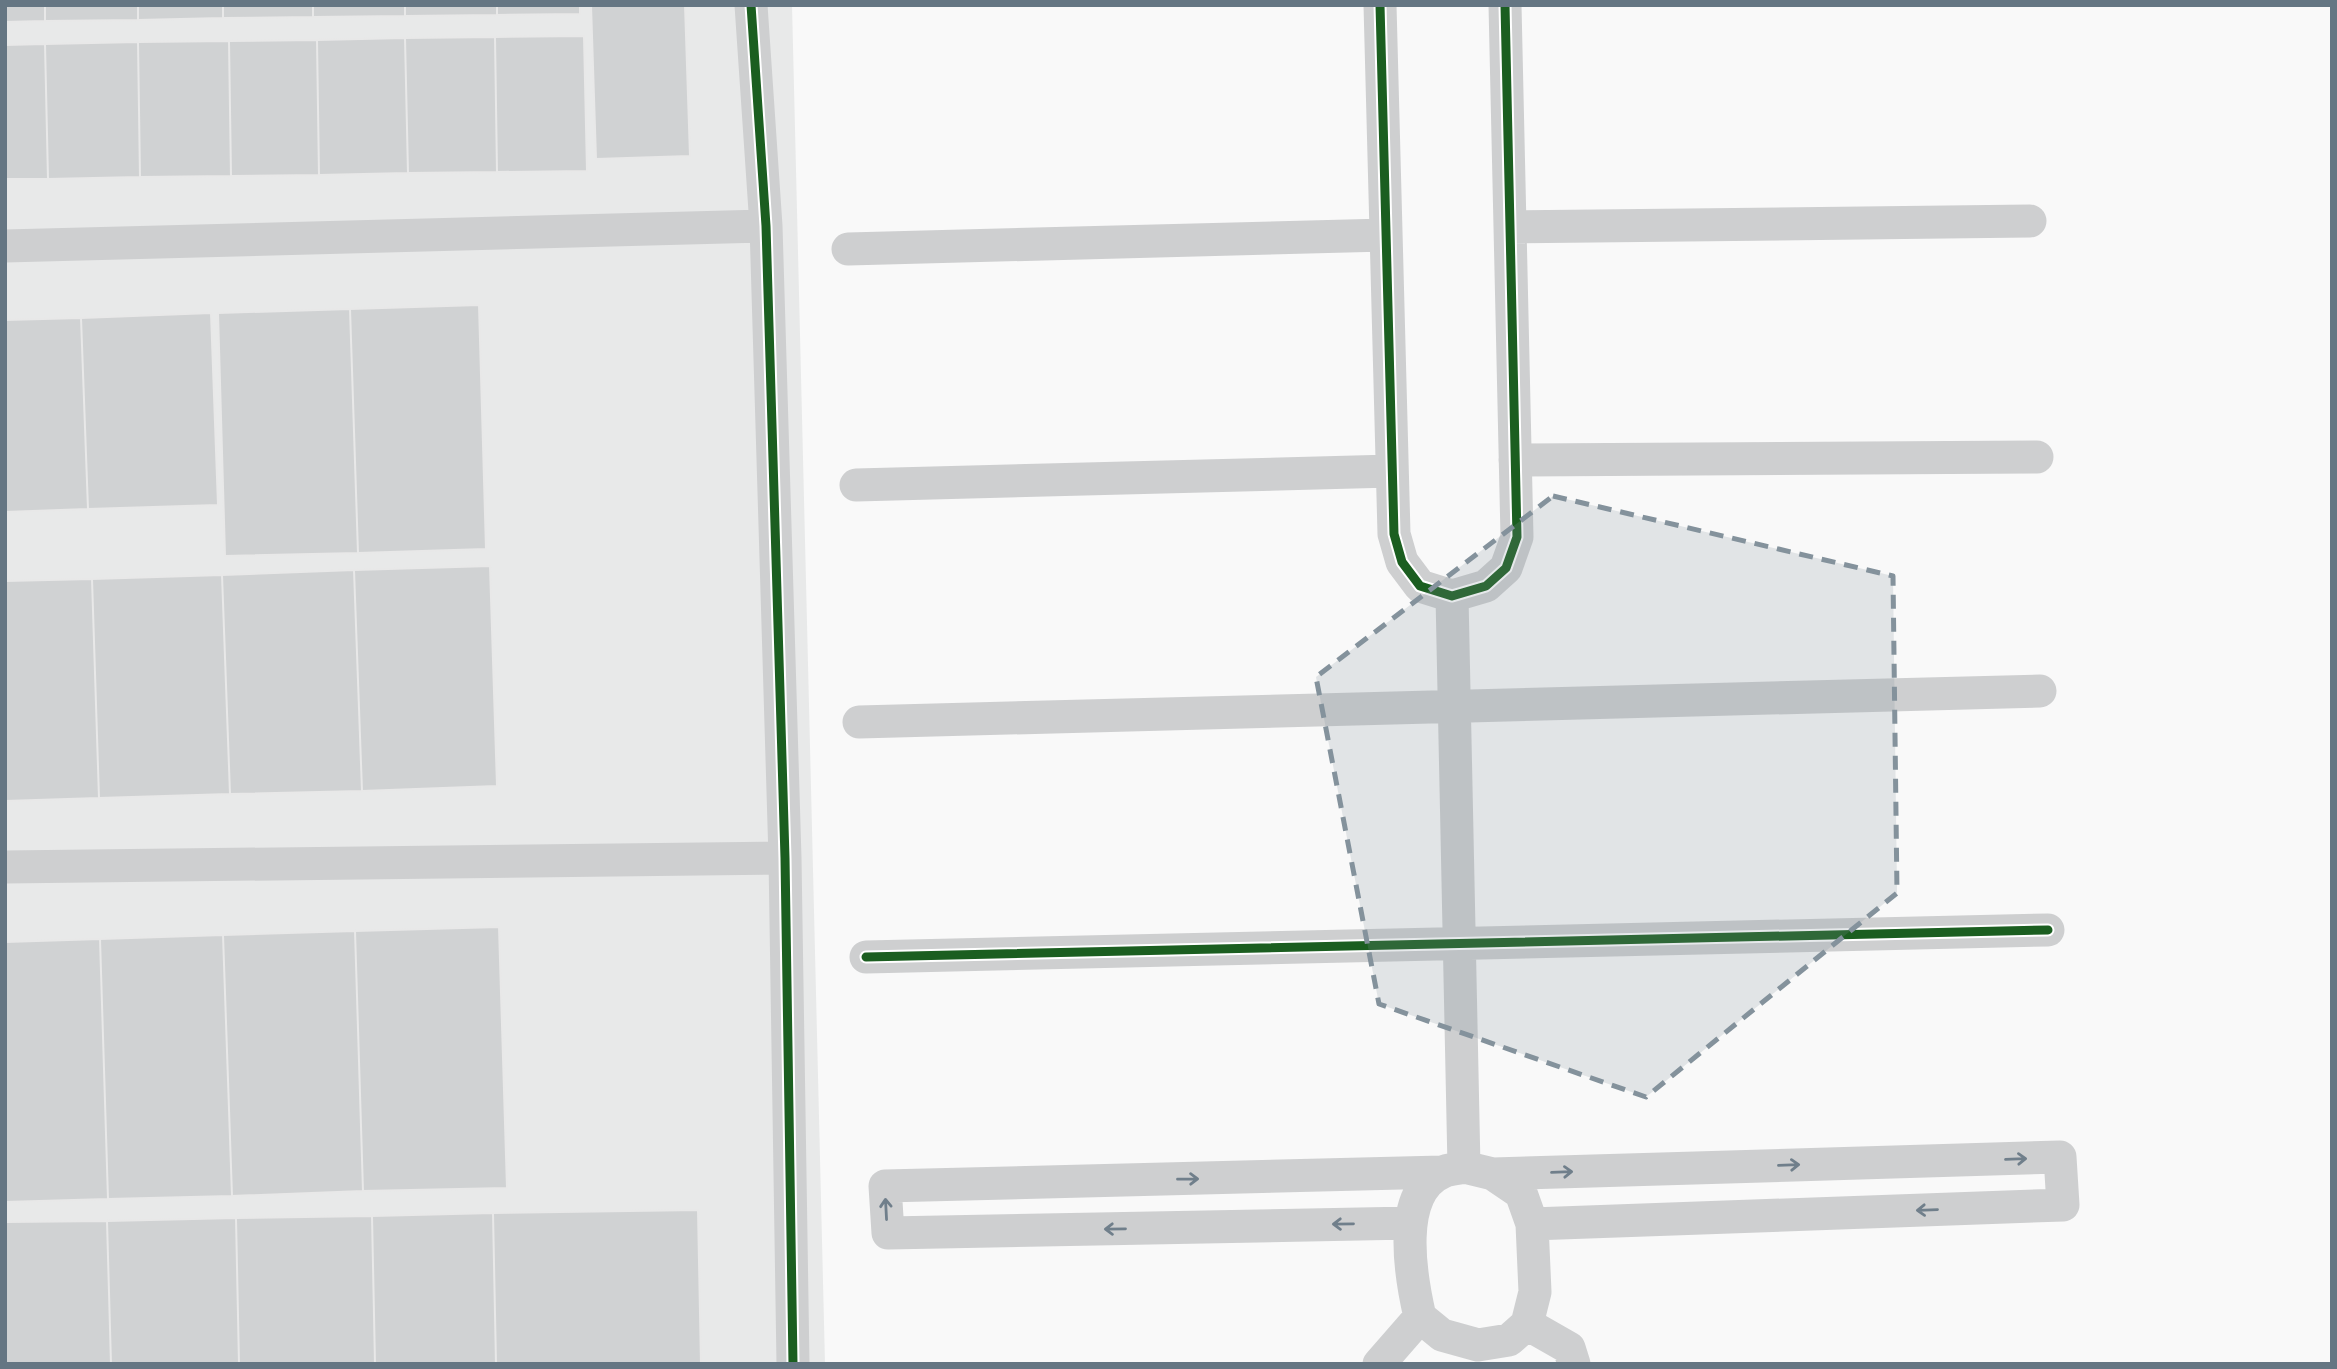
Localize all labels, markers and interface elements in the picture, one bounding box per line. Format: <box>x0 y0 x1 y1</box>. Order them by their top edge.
one-way arrow <box>2005 1152 2028 1165</box>
one-way arrow <box>1777 1159 1800 1172</box>
one-way arrow <box>1550 1166 1573 1179</box>
one-way arrow <box>1176 1172 1199 1185</box>
one-way arrow <box>880 1198 893 1221</box>
one-way arrow <box>1916 1204 1939 1217</box>
one-way arrow <box>1332 1218 1355 1231</box>
one-way arrow <box>1104 1222 1127 1236</box>

